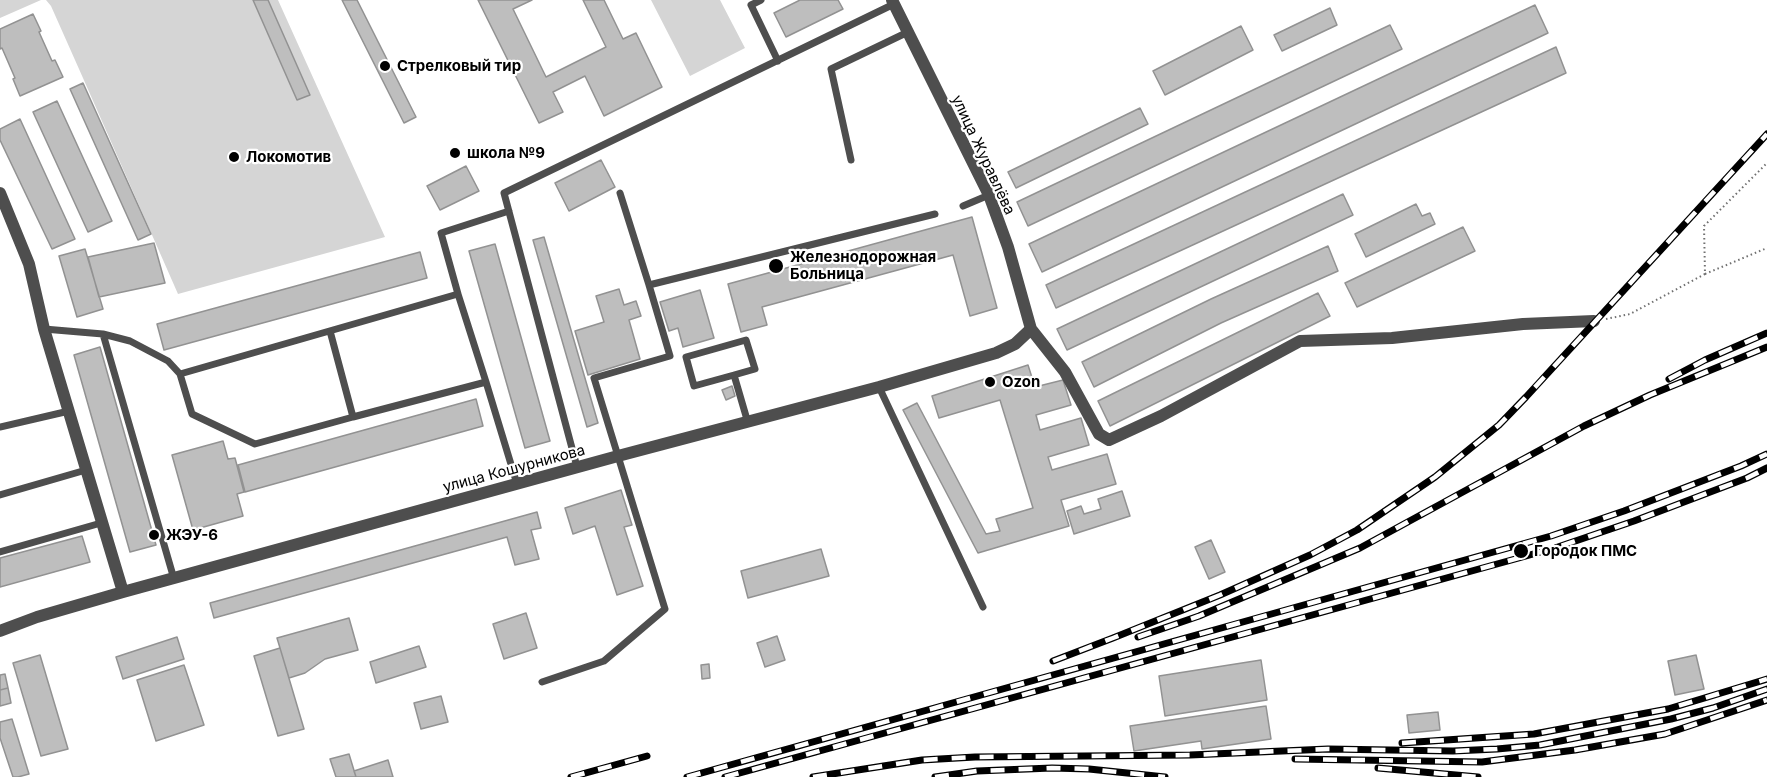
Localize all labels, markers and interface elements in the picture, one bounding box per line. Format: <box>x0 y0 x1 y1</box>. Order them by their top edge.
place label: Стрелковый тир <box>397 57 521 75</box>
marker: Стрелковый тир <box>378 59 392 73</box>
street label: улица Журавлёва <box>947 92 1019 218</box>
place label: школа №9 <box>467 144 545 162</box>
marker: школа №9 <box>448 146 462 160</box>
place label: Локомотив <box>246 148 331 166</box>
marker: Локомотив <box>227 150 241 164</box>
place label: Железнодорожная Больница <box>790 248 936 283</box>
marker: Железнодорожная Больница <box>767 257 785 275</box>
place label: Ozon <box>1002 373 1040 391</box>
marker: Ozon <box>983 375 997 389</box>
street label: улица Кошурникова <box>441 441 587 497</box>
place label: ЖЭУ-6 <box>166 526 218 544</box>
marker: ЖЭУ-6 <box>147 528 161 542</box>
marker: Городок ПМС <box>1512 542 1530 560</box>
place label: Городок ПМС <box>1534 542 1637 560</box>

